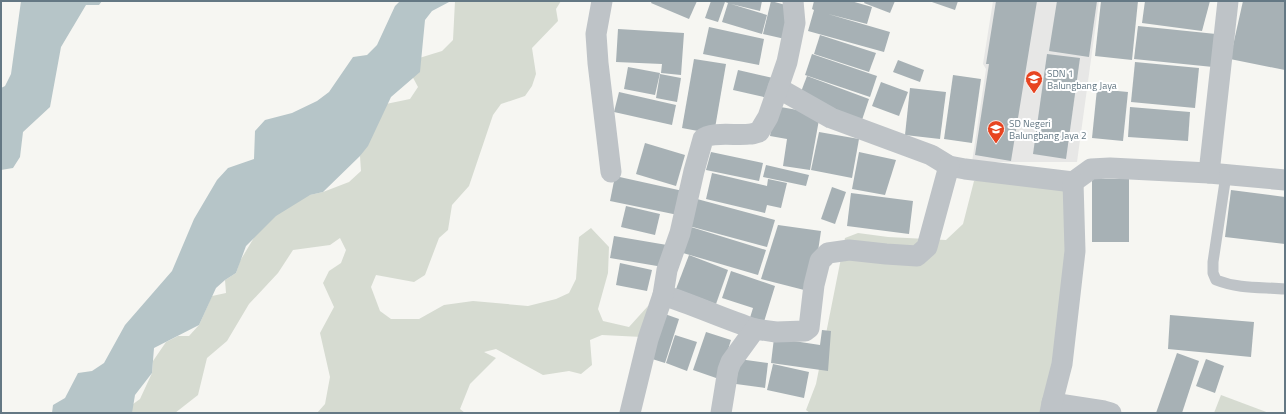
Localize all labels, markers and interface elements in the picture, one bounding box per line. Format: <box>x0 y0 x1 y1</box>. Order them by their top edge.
place label: SDN 1 Balungbang Jaya <box>1047 66 1117 93</box>
school or university icon: SDN 1 Balungbang Jaya <box>1024 69 1044 94</box>
place label: SD Negeri Balungbang Jaya 2 <box>1009 116 1087 143</box>
school or university icon: SD Negeri Balungbang Jaya 2 <box>986 119 1006 144</box>

